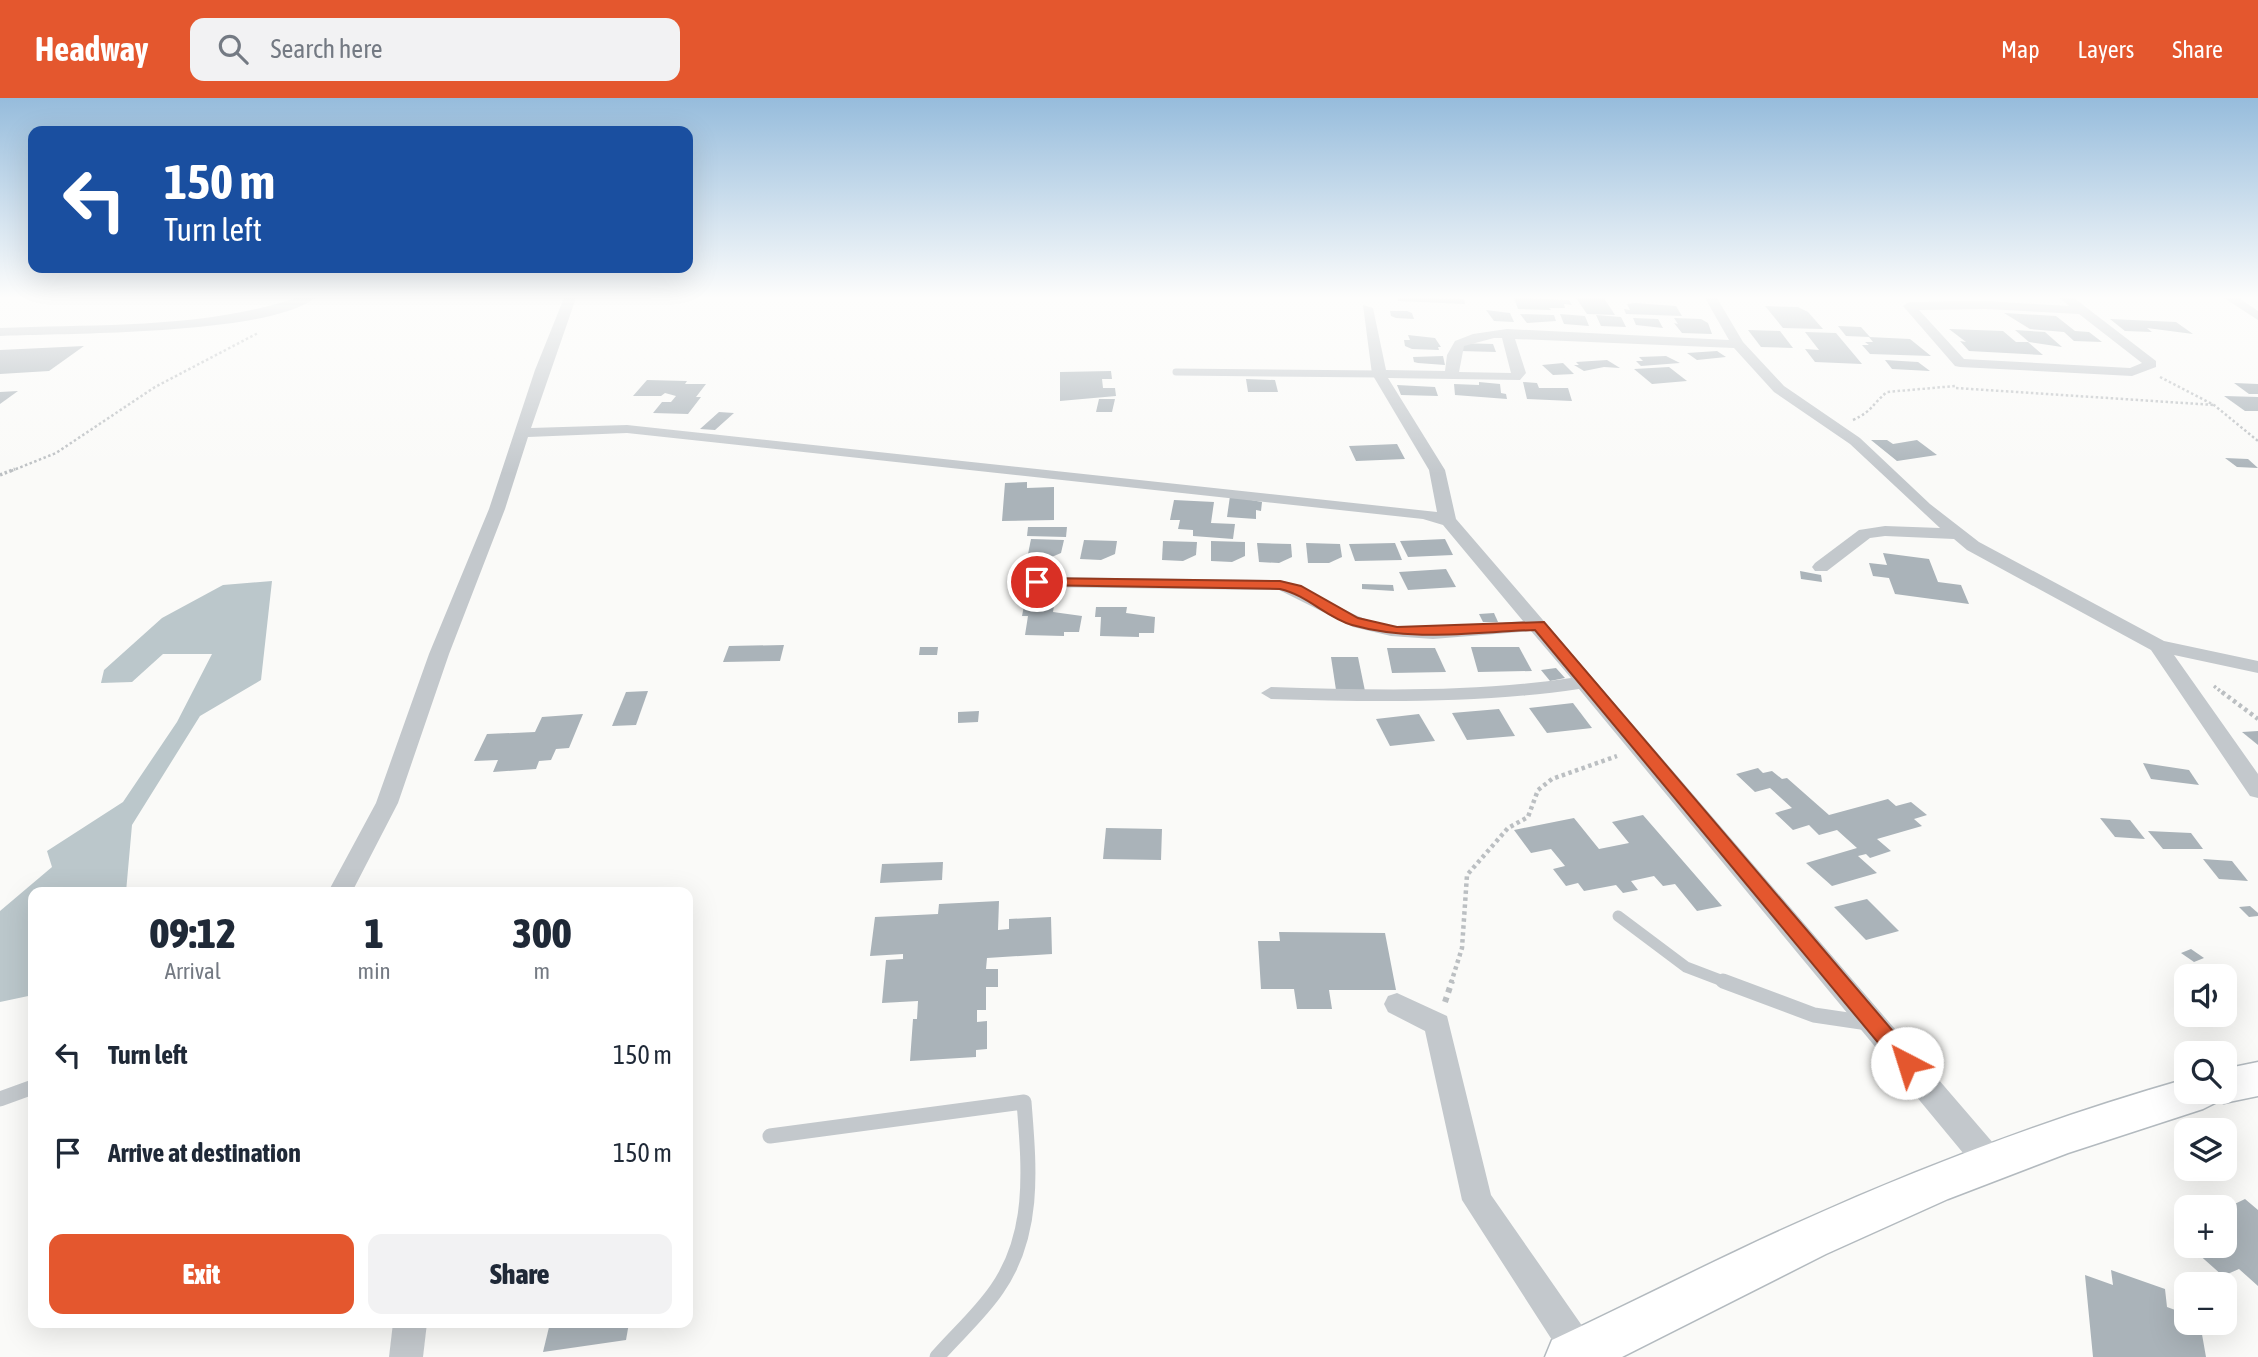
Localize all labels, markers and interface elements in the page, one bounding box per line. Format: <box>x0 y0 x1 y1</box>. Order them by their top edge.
search box <box>190 18 680 81</box>
text: Headway <box>35 30 148 68</box>
icon: search <box>214 30 252 68</box>
text: Search here <box>270 34 383 64</box>
text: Map <box>2001 36 2040 63</box>
text: Layers <box>2078 36 2134 63</box>
text: Share <box>2172 36 2223 63</box>
text: 150 m <box>164 153 275 209</box>
icon: left <box>49 154 140 245</box>
text: Turn left <box>164 211 262 248</box>
pin <box>1007 552 1067 612</box>
icon: arrive <box>1018 563 1056 601</box>
text: 09:12 <box>150 909 236 957</box>
text: 1 <box>364 909 384 957</box>
text: 300 <box>512 909 571 957</box>
text: Arrival <box>165 958 221 984</box>
text: min <box>358 958 391 984</box>
text: m <box>534 958 550 984</box>
map controls <box>2174 964 2237 1335</box>
button: sound <box>2174 964 2237 1027</box>
position arrow <box>1870 1026 1944 1100</box>
icon: left <box>49 1036 87 1074</box>
text: Turn left <box>108 1040 188 1070</box>
text: 150 m <box>613 1040 672 1070</box>
button: search <box>2174 1041 2237 1104</box>
button: layers <box>2174 1118 2237 1181</box>
icon: arrive <box>49 1134 87 1172</box>
text: Arrive at destination <box>108 1138 301 1168</box>
text: 150 m <box>613 1138 672 1168</box>
button: + <box>2174 1195 2237 1258</box>
button: Exit <box>49 1234 354 1314</box>
button: Share <box>368 1234 672 1314</box>
button: − <box>2174 1272 2237 1335</box>

